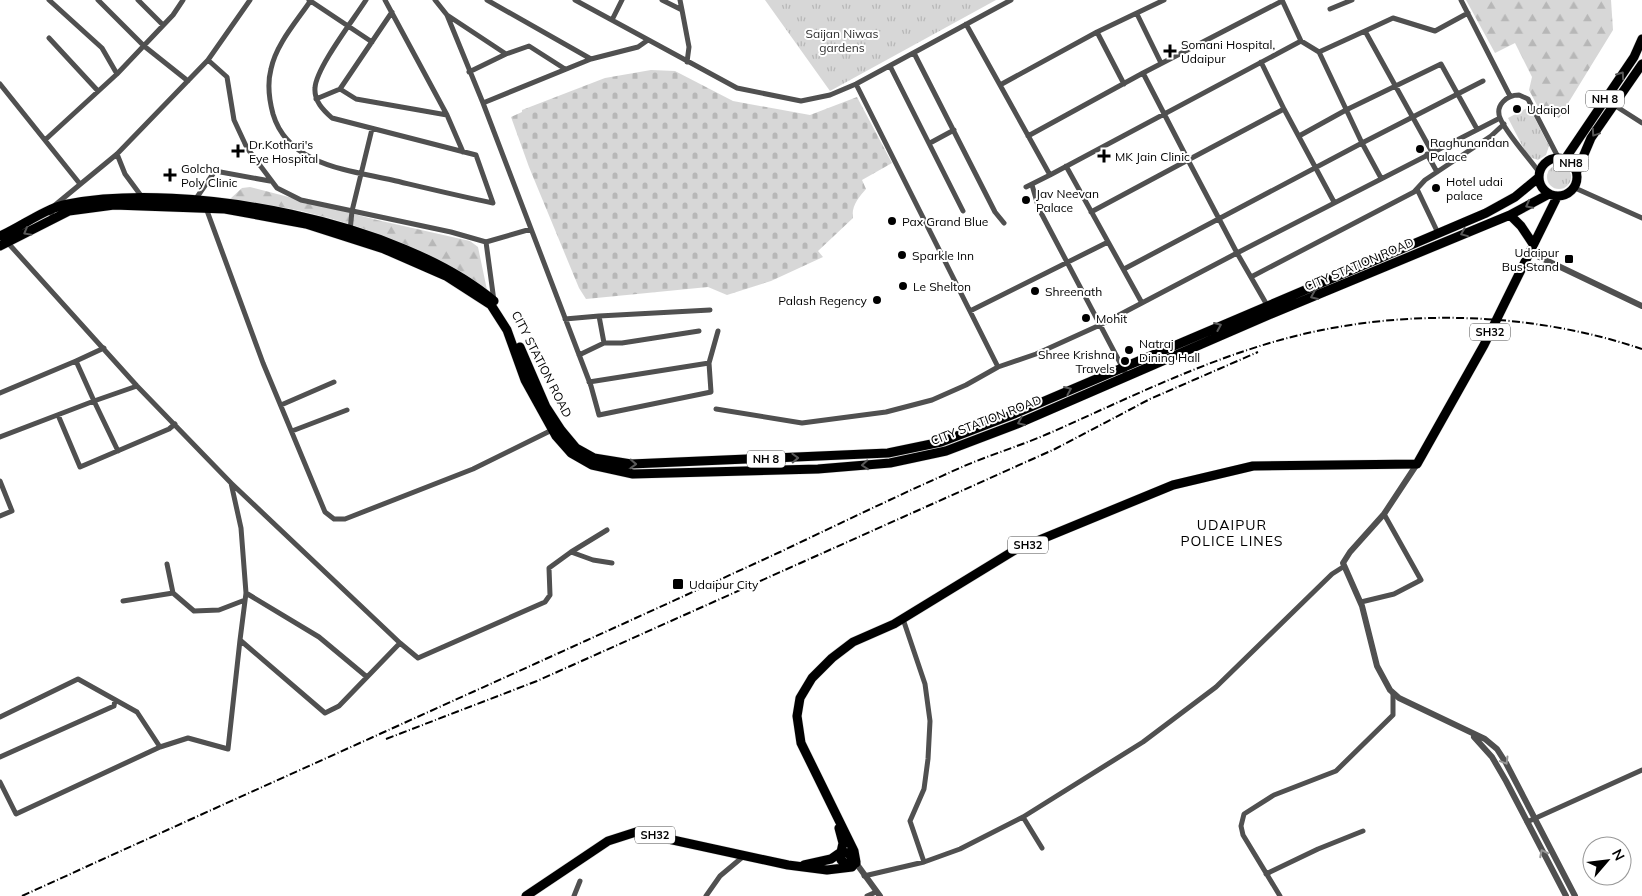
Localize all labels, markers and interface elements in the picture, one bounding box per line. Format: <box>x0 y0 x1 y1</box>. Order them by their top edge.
park label: Saijan Niwas gardens <box>805 26 879 55</box>
place label: Somani Hospital, Udaipur <box>1181 37 1275 66</box>
marker: Somani Hospital, Udaipur <box>1163 44 1177 58</box>
one-way arrow <box>1615 71 1624 81</box>
road number: NH 8 <box>1586 90 1624 108</box>
place label: Udaipol <box>1527 102 1570 117</box>
marker: Udaipol <box>1511 103 1523 115</box>
one-way arrow <box>1591 128 1601 137</box>
place label: Raghunandan Palace <box>1430 135 1509 164</box>
place label: Dr.Kothari's Eye Hospital <box>249 137 318 166</box>
marker: Raghunandan Palace <box>1414 143 1426 155</box>
marker: Dr.Kothari's Eye Hospital <box>231 144 245 158</box>
marker: MK Jain Clinic <box>1097 149 1111 163</box>
place label: MK Jain Clinic <box>1115 149 1190 164</box>
road number: NH8 <box>1554 154 1588 172</box>
place label: Golcha Poly Clinic <box>181 161 238 190</box>
marker: Golcha Poly Clinic <box>163 168 177 182</box>
place label: Hotel udai palace <box>1446 174 1503 203</box>
marker: Hotel udai palace <box>1430 182 1442 194</box>
place label: Jav Neevan Palace <box>1036 186 1099 215</box>
marker: Jav Neevan Palace <box>1020 194 1032 206</box>
one-way arrow <box>1525 199 1534 209</box>
place label: Pax Grand Blue <box>902 214 988 229</box>
marker: Pax Grand Blue <box>886 215 898 227</box>
one-way arrow <box>23 226 32 236</box>
one-way arrow <box>1461 228 1469 238</box>
street label: CITY STATION ROAD <box>1302 234 1416 294</box>
place label: Udaipur Bus Stand <box>1502 245 1560 274</box>
place label: Sparkle Inn <box>912 248 974 263</box>
marker: Sparkle Inn <box>896 249 908 261</box>
marker: Udaipur Bus Stand <box>1563 253 1575 265</box>
place label: Le Shelton <box>913 279 971 294</box>
marker: Le Shelton <box>897 280 909 292</box>
place label: Shreenath <box>1045 284 1102 299</box>
marker: Shreenath <box>1029 285 1041 297</box>
one-way arrow <box>1310 289 1319 300</box>
place label: Palash Regency <box>778 293 868 308</box>
marker: Palash Regency <box>871 294 883 306</box>
street label: CITY STATION ROAD <box>509 308 575 420</box>
place label: Mohit <box>1096 311 1127 326</box>
marker: Mohit <box>1080 312 1092 324</box>
one-way arrow <box>1213 321 1222 332</box>
road number: SH32 <box>1470 324 1510 341</box>
place label: Natraj Dining Hall <box>1139 336 1200 365</box>
marker: Natraj Dining Hall <box>1123 344 1135 356</box>
place label: Shree Krishna Travels <box>1038 347 1115 376</box>
marker: Shree Krishna Travels <box>1119 355 1131 367</box>
one-way arrow <box>1063 386 1072 397</box>
street label: CITY STATION ROAD <box>928 392 1044 448</box>
one-way arrow <box>1017 417 1025 427</box>
road number: NH 8 <box>747 450 785 468</box>
one-way arrow <box>791 453 799 464</box>
one-way arrow <box>629 458 637 469</box>
one-way arrow <box>860 459 868 470</box>
district label: UDAIPUR POLICE LINES <box>1180 516 1284 550</box>
road number: SH32 <box>1008 536 1048 554</box>
marker: Udaipur City <box>671 577 685 591</box>
place label: Udaipur City <box>689 577 759 592</box>
one-way arrow <box>1498 756 1508 765</box>
road number: SH32 <box>635 826 675 844</box>
north arrow <box>1582 836 1632 886</box>
text: N <box>1608 846 1629 864</box>
one-way arrow <box>1539 849 1549 858</box>

